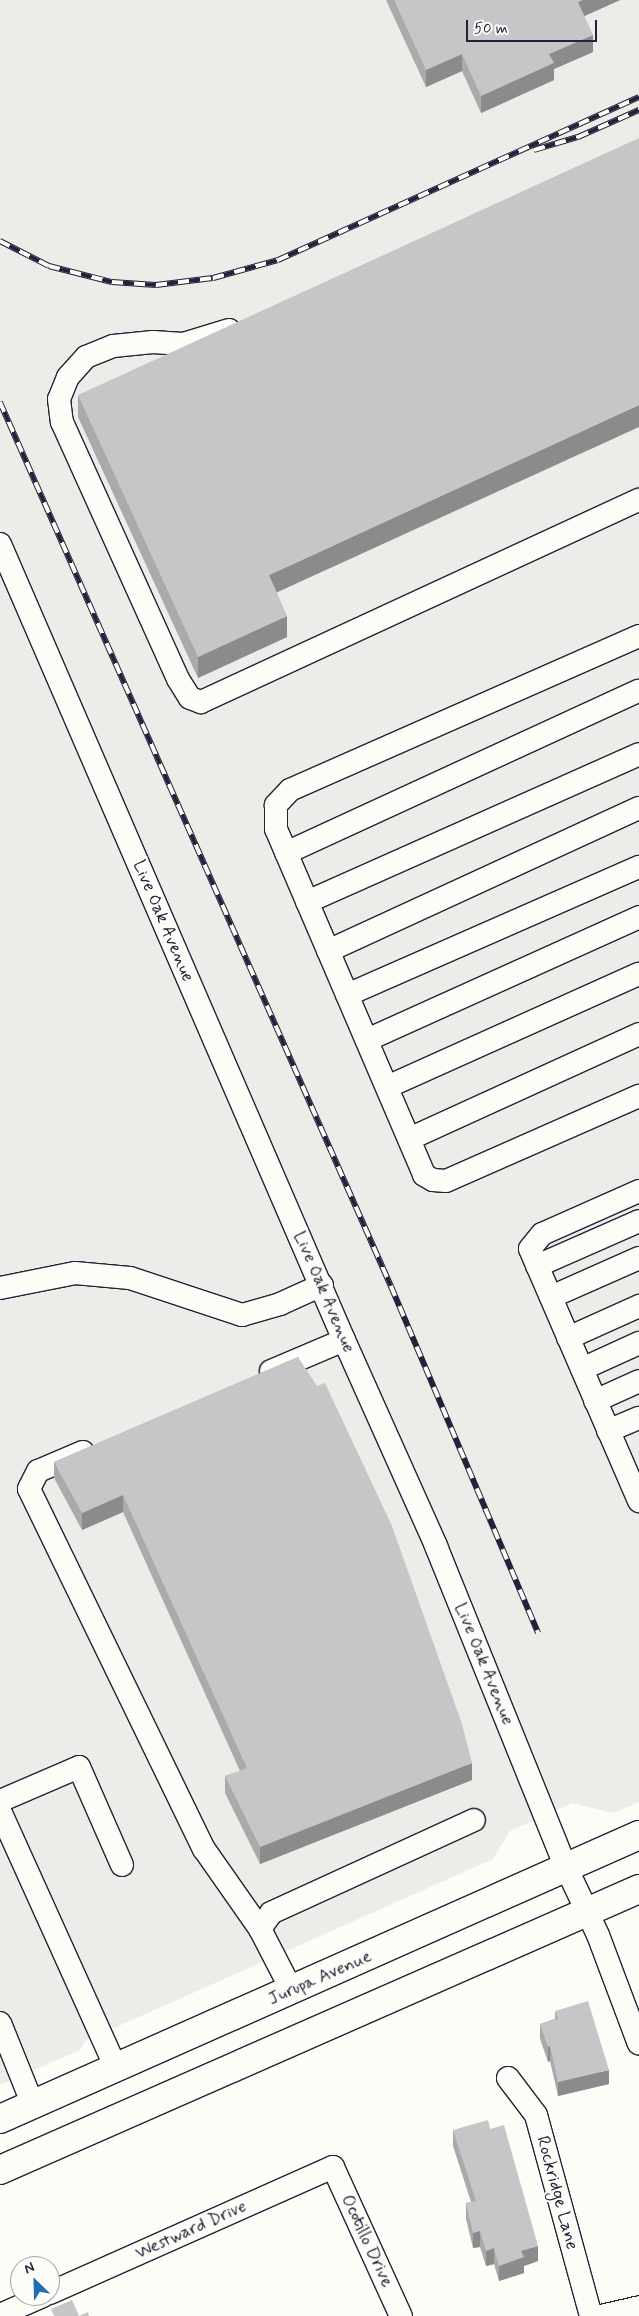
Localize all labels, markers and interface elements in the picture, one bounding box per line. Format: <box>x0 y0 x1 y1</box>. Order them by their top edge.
scale bar <box>469 10 600 42</box>
text: 50 m <box>474 19 508 39</box>
street label: Live Oak Avenue <box>128 858 198 984</box>
street label: Live Oak Avenue <box>289 1229 359 1355</box>
street label: Live Oak Avenue <box>450 1601 518 1727</box>
street label: Jurupa Avenue <box>265 1946 375 2010</box>
street label: Rockridge Lane <box>531 2134 583 2252</box>
street label: Ocotillo Drive <box>337 2192 397 2290</box>
street label: Westward Drive <box>132 2196 250 2264</box>
north arrow <box>10 2256 60 2306</box>
text: N <box>21 2258 37 2278</box>

